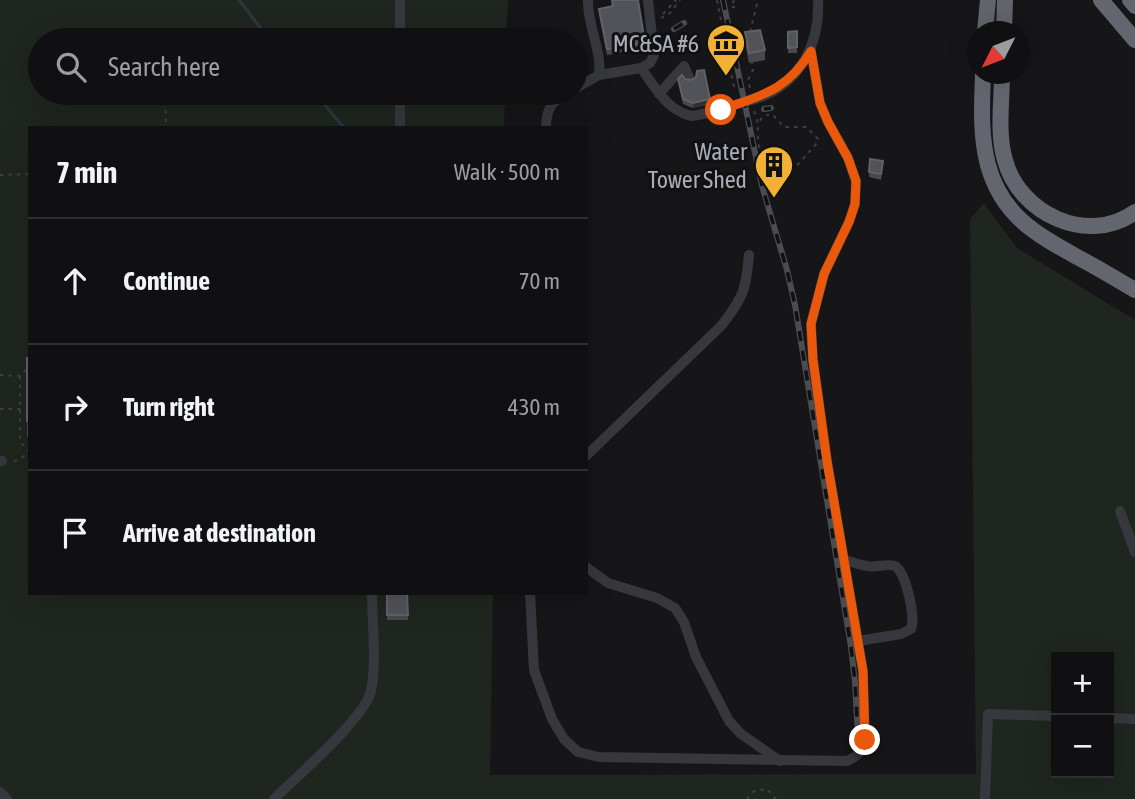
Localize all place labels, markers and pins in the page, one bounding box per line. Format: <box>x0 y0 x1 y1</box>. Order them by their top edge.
museum icon: MC&SA #6 <box>705 22 747 77</box>
place label: MC&SA #6 <box>613 30 699 57</box>
place label: Water Tower Shed <box>648 138 748 193</box>
building icon: Water Tower Shed <box>753 144 795 199</box>

